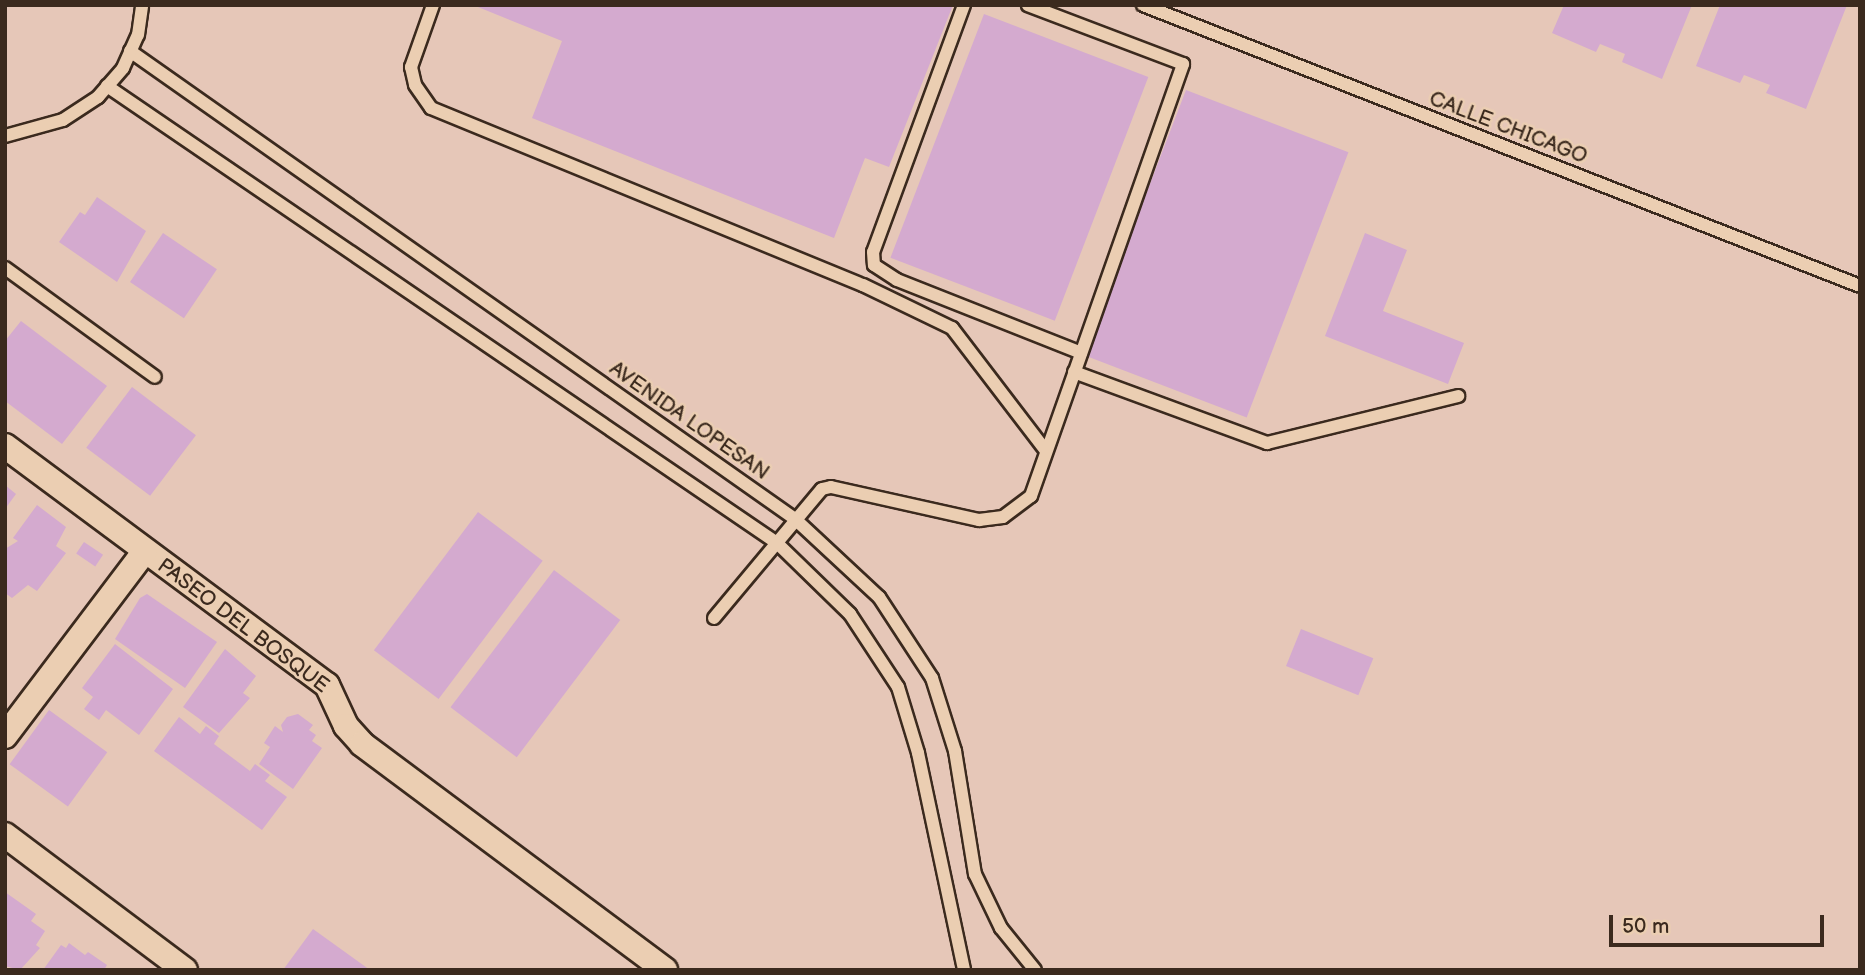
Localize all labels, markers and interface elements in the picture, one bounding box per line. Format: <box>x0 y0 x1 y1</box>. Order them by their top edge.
street label: CALLE CHICAGO <box>1425 86 1591 170</box>
street label: AVENIDA LOPESAN <box>604 356 774 486</box>
street label: PASEO DEL BOSQUE <box>152 553 334 699</box>
scale bar <box>1613 902 1828 946</box>
text: 50 m <box>1622 914 1669 939</box>

